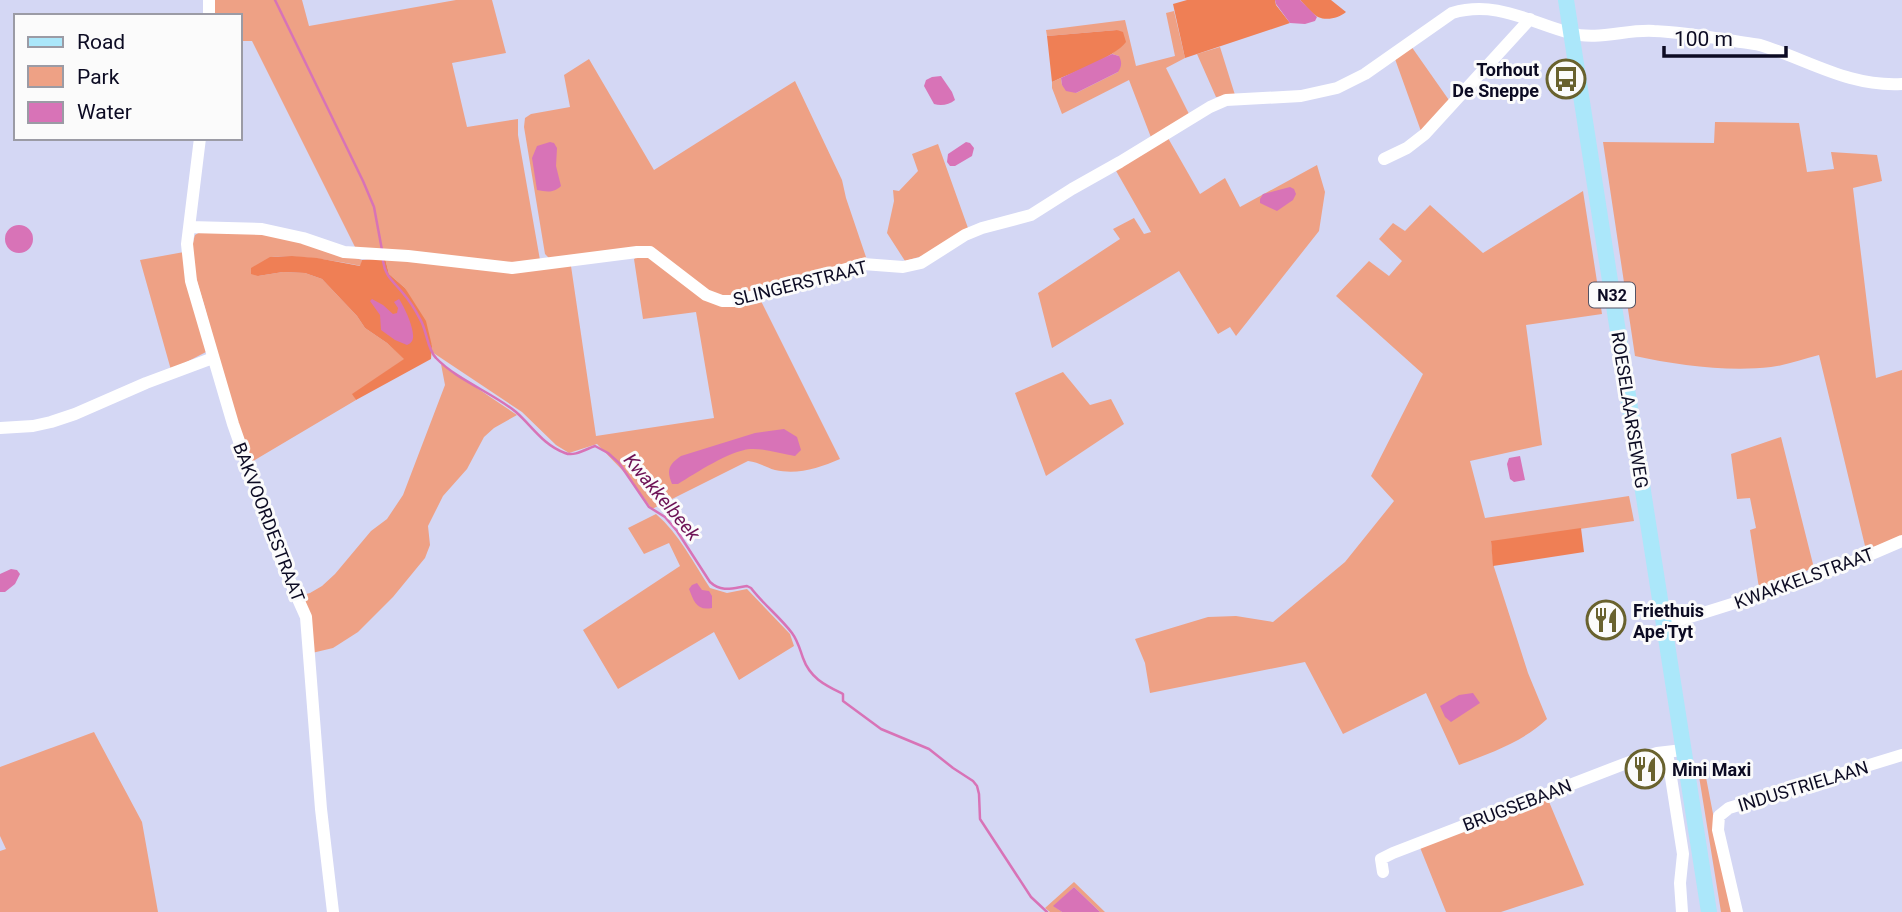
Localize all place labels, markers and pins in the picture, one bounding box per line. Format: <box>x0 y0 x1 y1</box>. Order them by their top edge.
bus stop icon: Torhout De Sneppe <box>1545 58 1587 100</box>
place label: Torhout De Sneppe <box>1452 59 1539 101</box>
restaurant icon: Friethuis Ape'Tyt <box>1585 599 1627 641</box>
place label: Friethuis Ape'Tyt <box>1633 600 1704 642</box>
restaurant icon: Mini Maxi <box>1624 748 1666 790</box>
place label: Mini Maxi <box>1672 759 1751 780</box>

